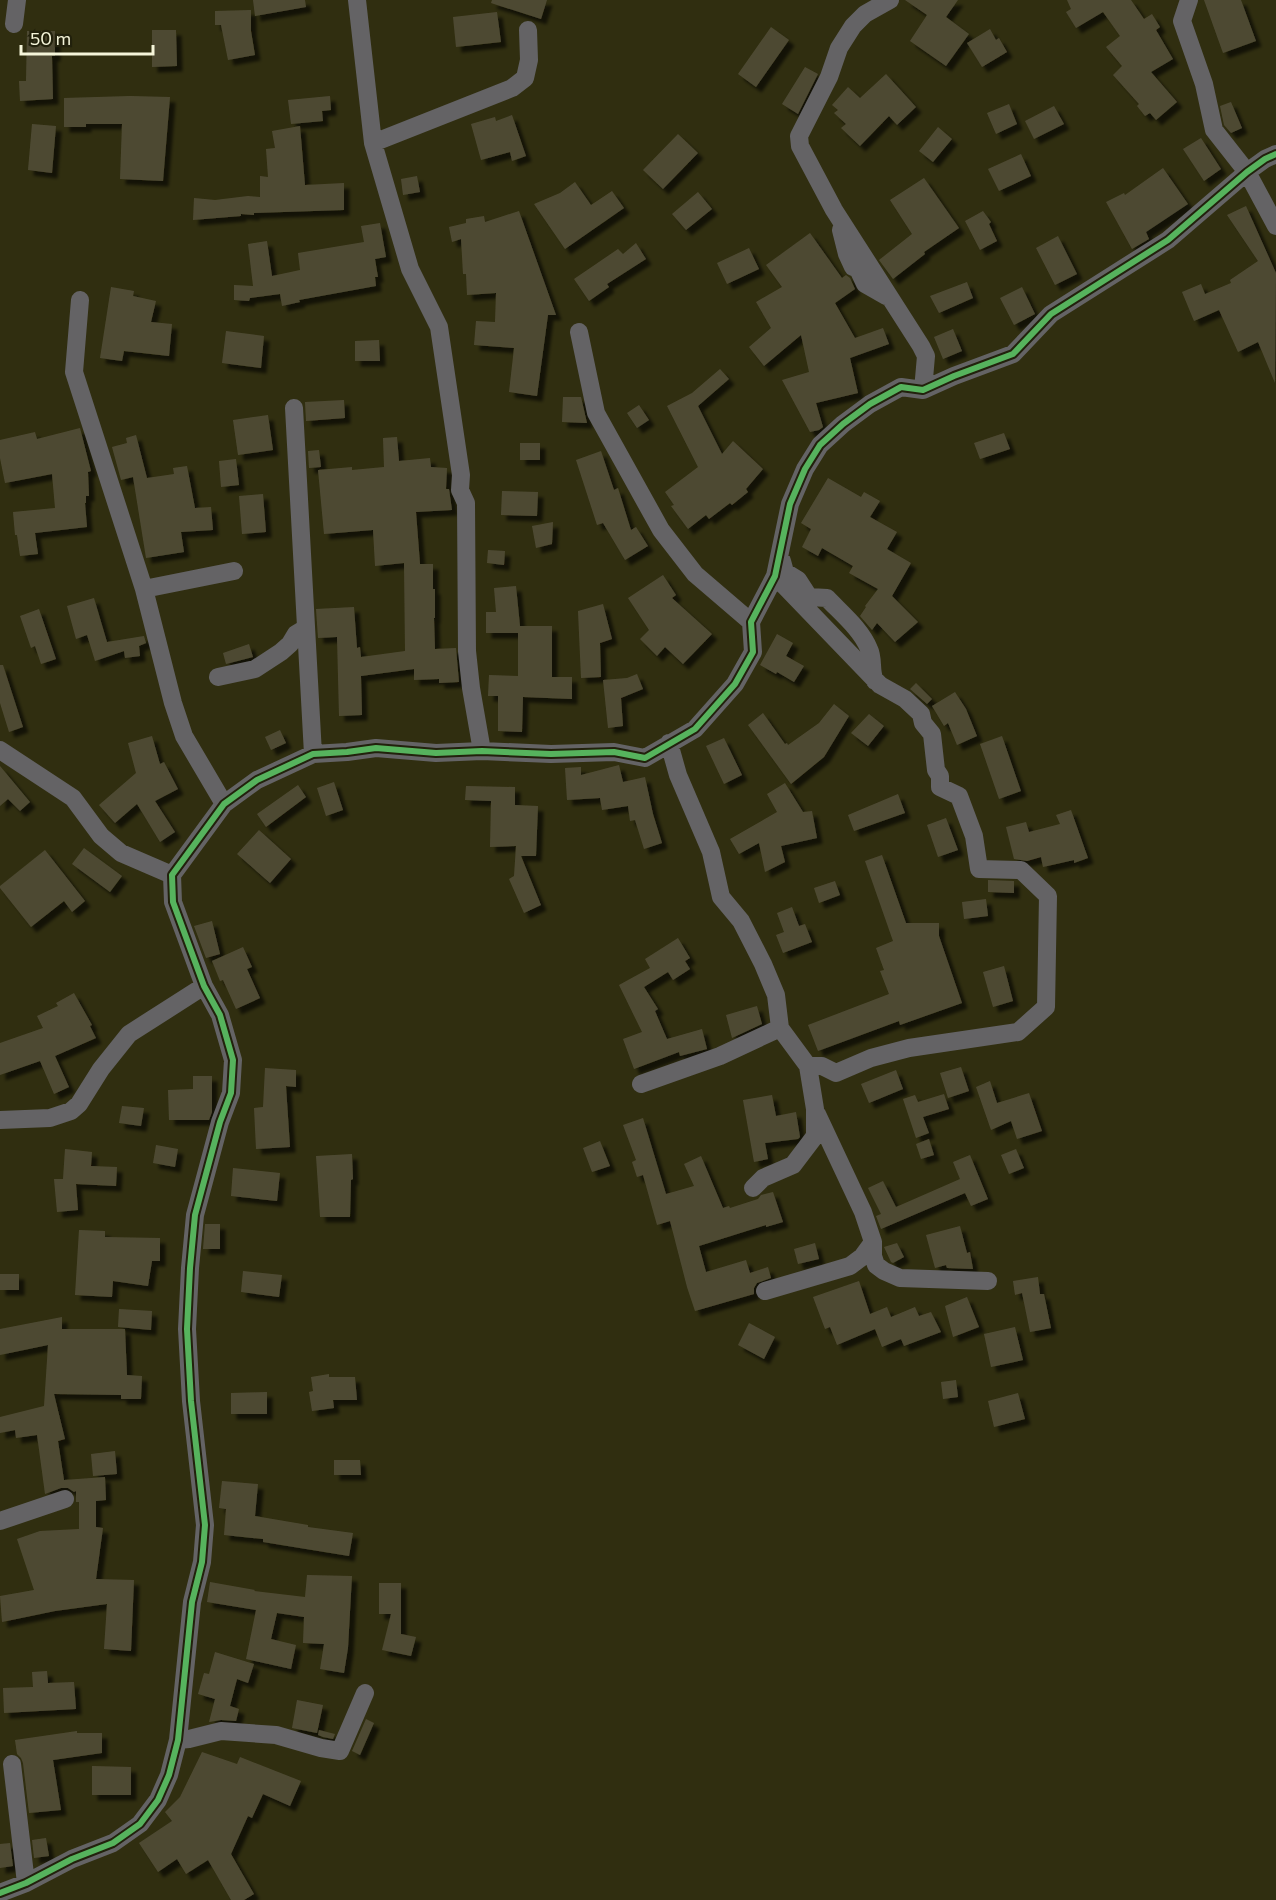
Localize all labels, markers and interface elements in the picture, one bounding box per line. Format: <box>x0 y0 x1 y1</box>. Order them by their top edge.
scale bar <box>21 18 153 56</box>
text: 50 m <box>30 27 71 49</box>

